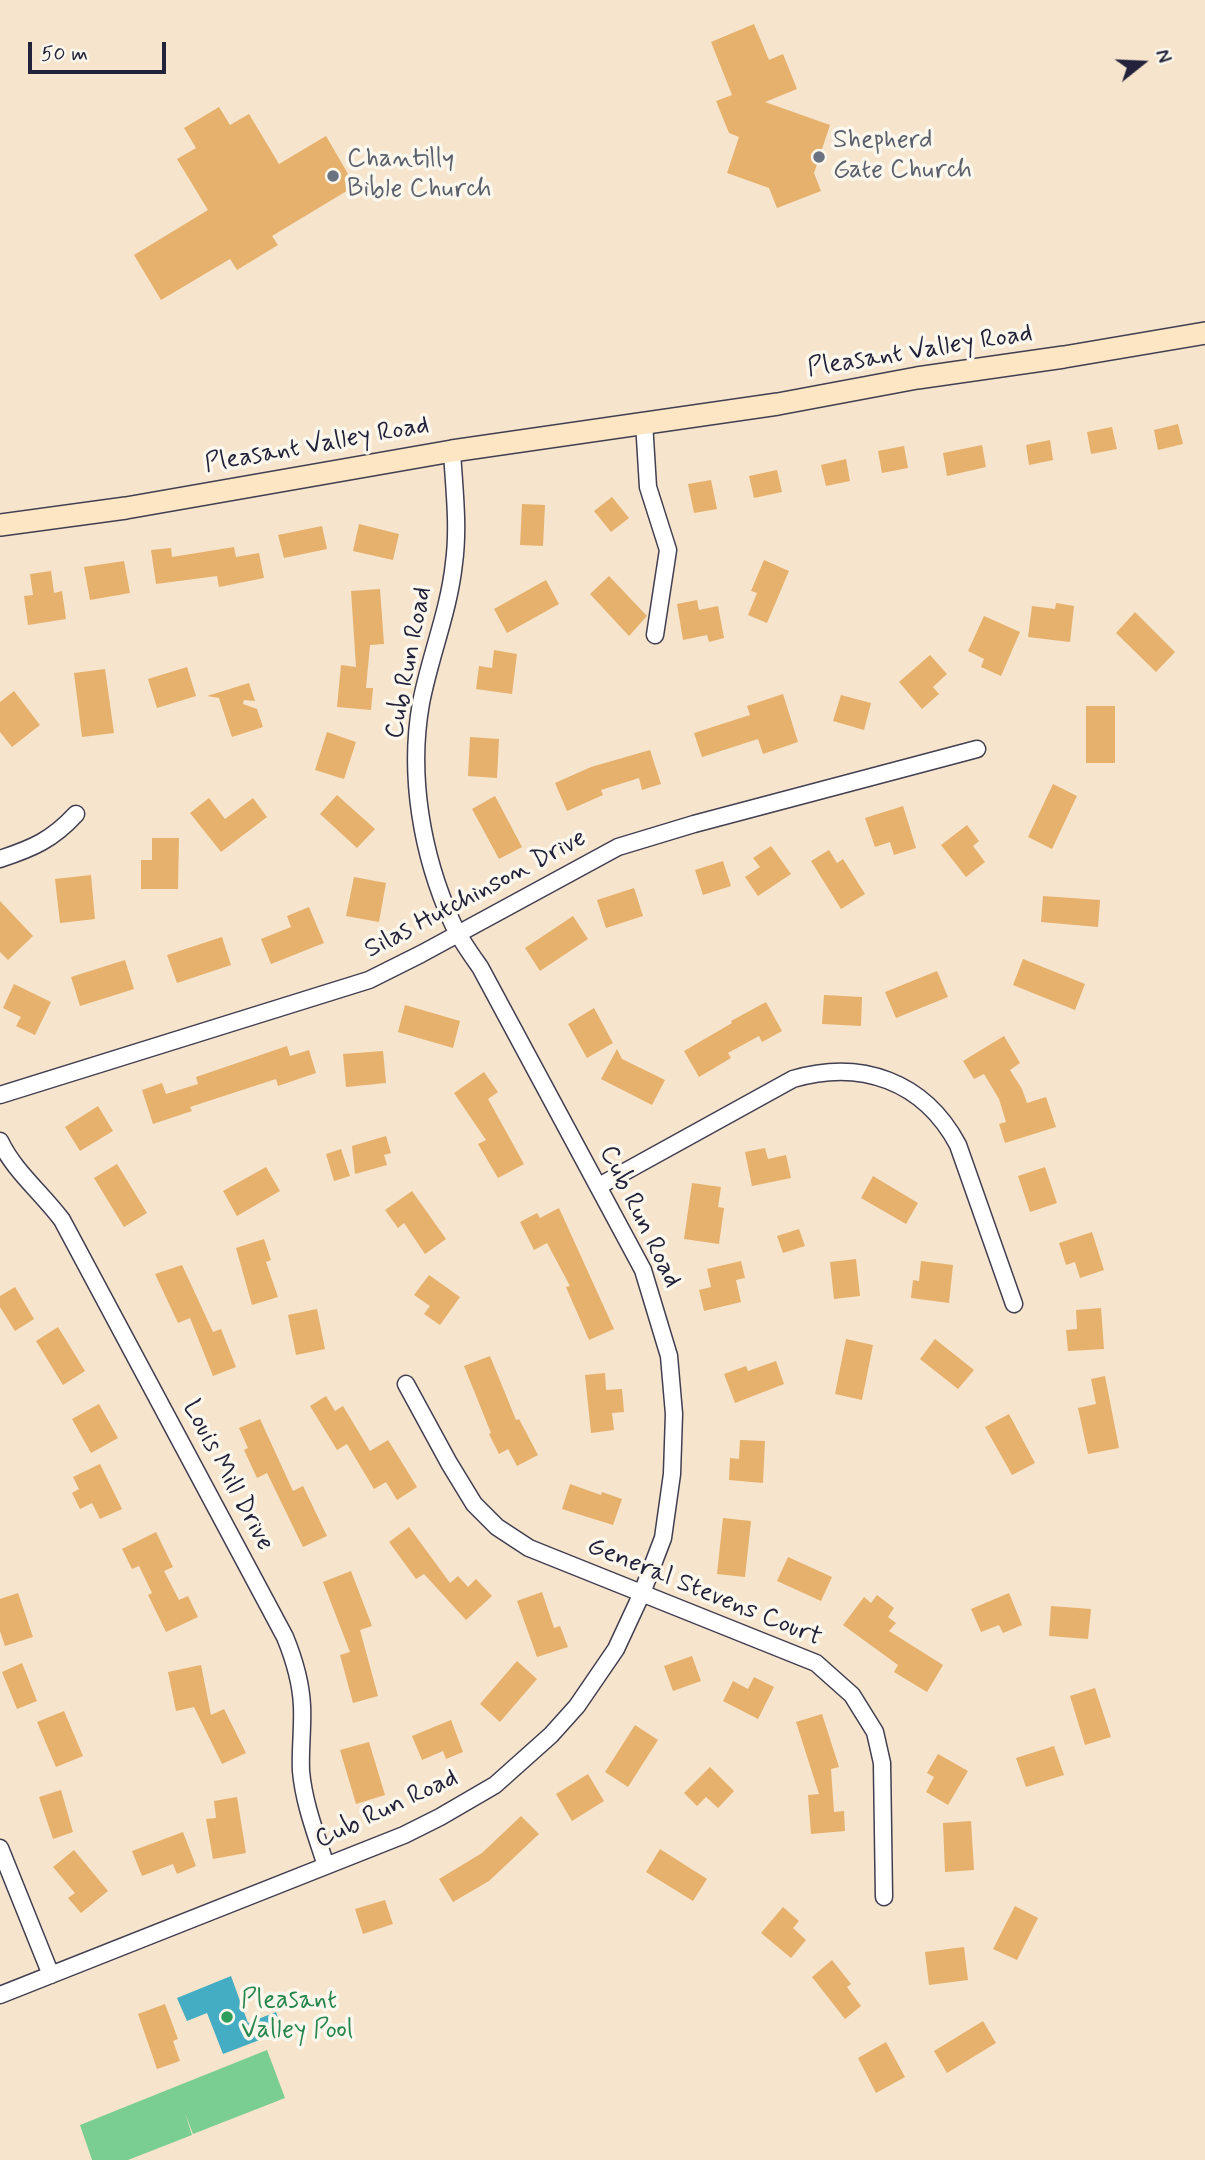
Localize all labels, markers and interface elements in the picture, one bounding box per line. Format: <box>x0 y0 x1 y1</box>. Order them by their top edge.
scale bar <box>32 28 170 72</box>
north arrow <box>1107 28 1177 98</box>
text: 50 m <box>41 40 88 68</box>
text: N <box>1149 46 1176 66</box>
place label: Shepherd Gate Church <box>833 126 972 188</box>
place label: Chantilly Bible Church <box>347 145 492 206</box>
marker: Shepherd Gate Church <box>811 149 827 165</box>
marker: Chantilly Bible Church <box>325 168 341 184</box>
street label: Pleasant Valley Road <box>805 319 1035 385</box>
street label: Pleasant Valley Road <box>202 411 432 481</box>
street label: Cub Run Road <box>380 584 440 742</box>
street label: Silas Hutchinson Drive <box>360 823 592 967</box>
street label: Cub Run Road <box>591 1141 687 1293</box>
street label: Louis Mill Drive <box>174 1395 280 1557</box>
street label: General Stevens Court <box>582 1532 826 1654</box>
street label: Cub Run Road <box>311 1763 463 1857</box>
place label: Pleasant Valley Pool <box>241 1986 353 2048</box>
marker: Pleasant Valley Pool <box>219 2009 235 2025</box>

